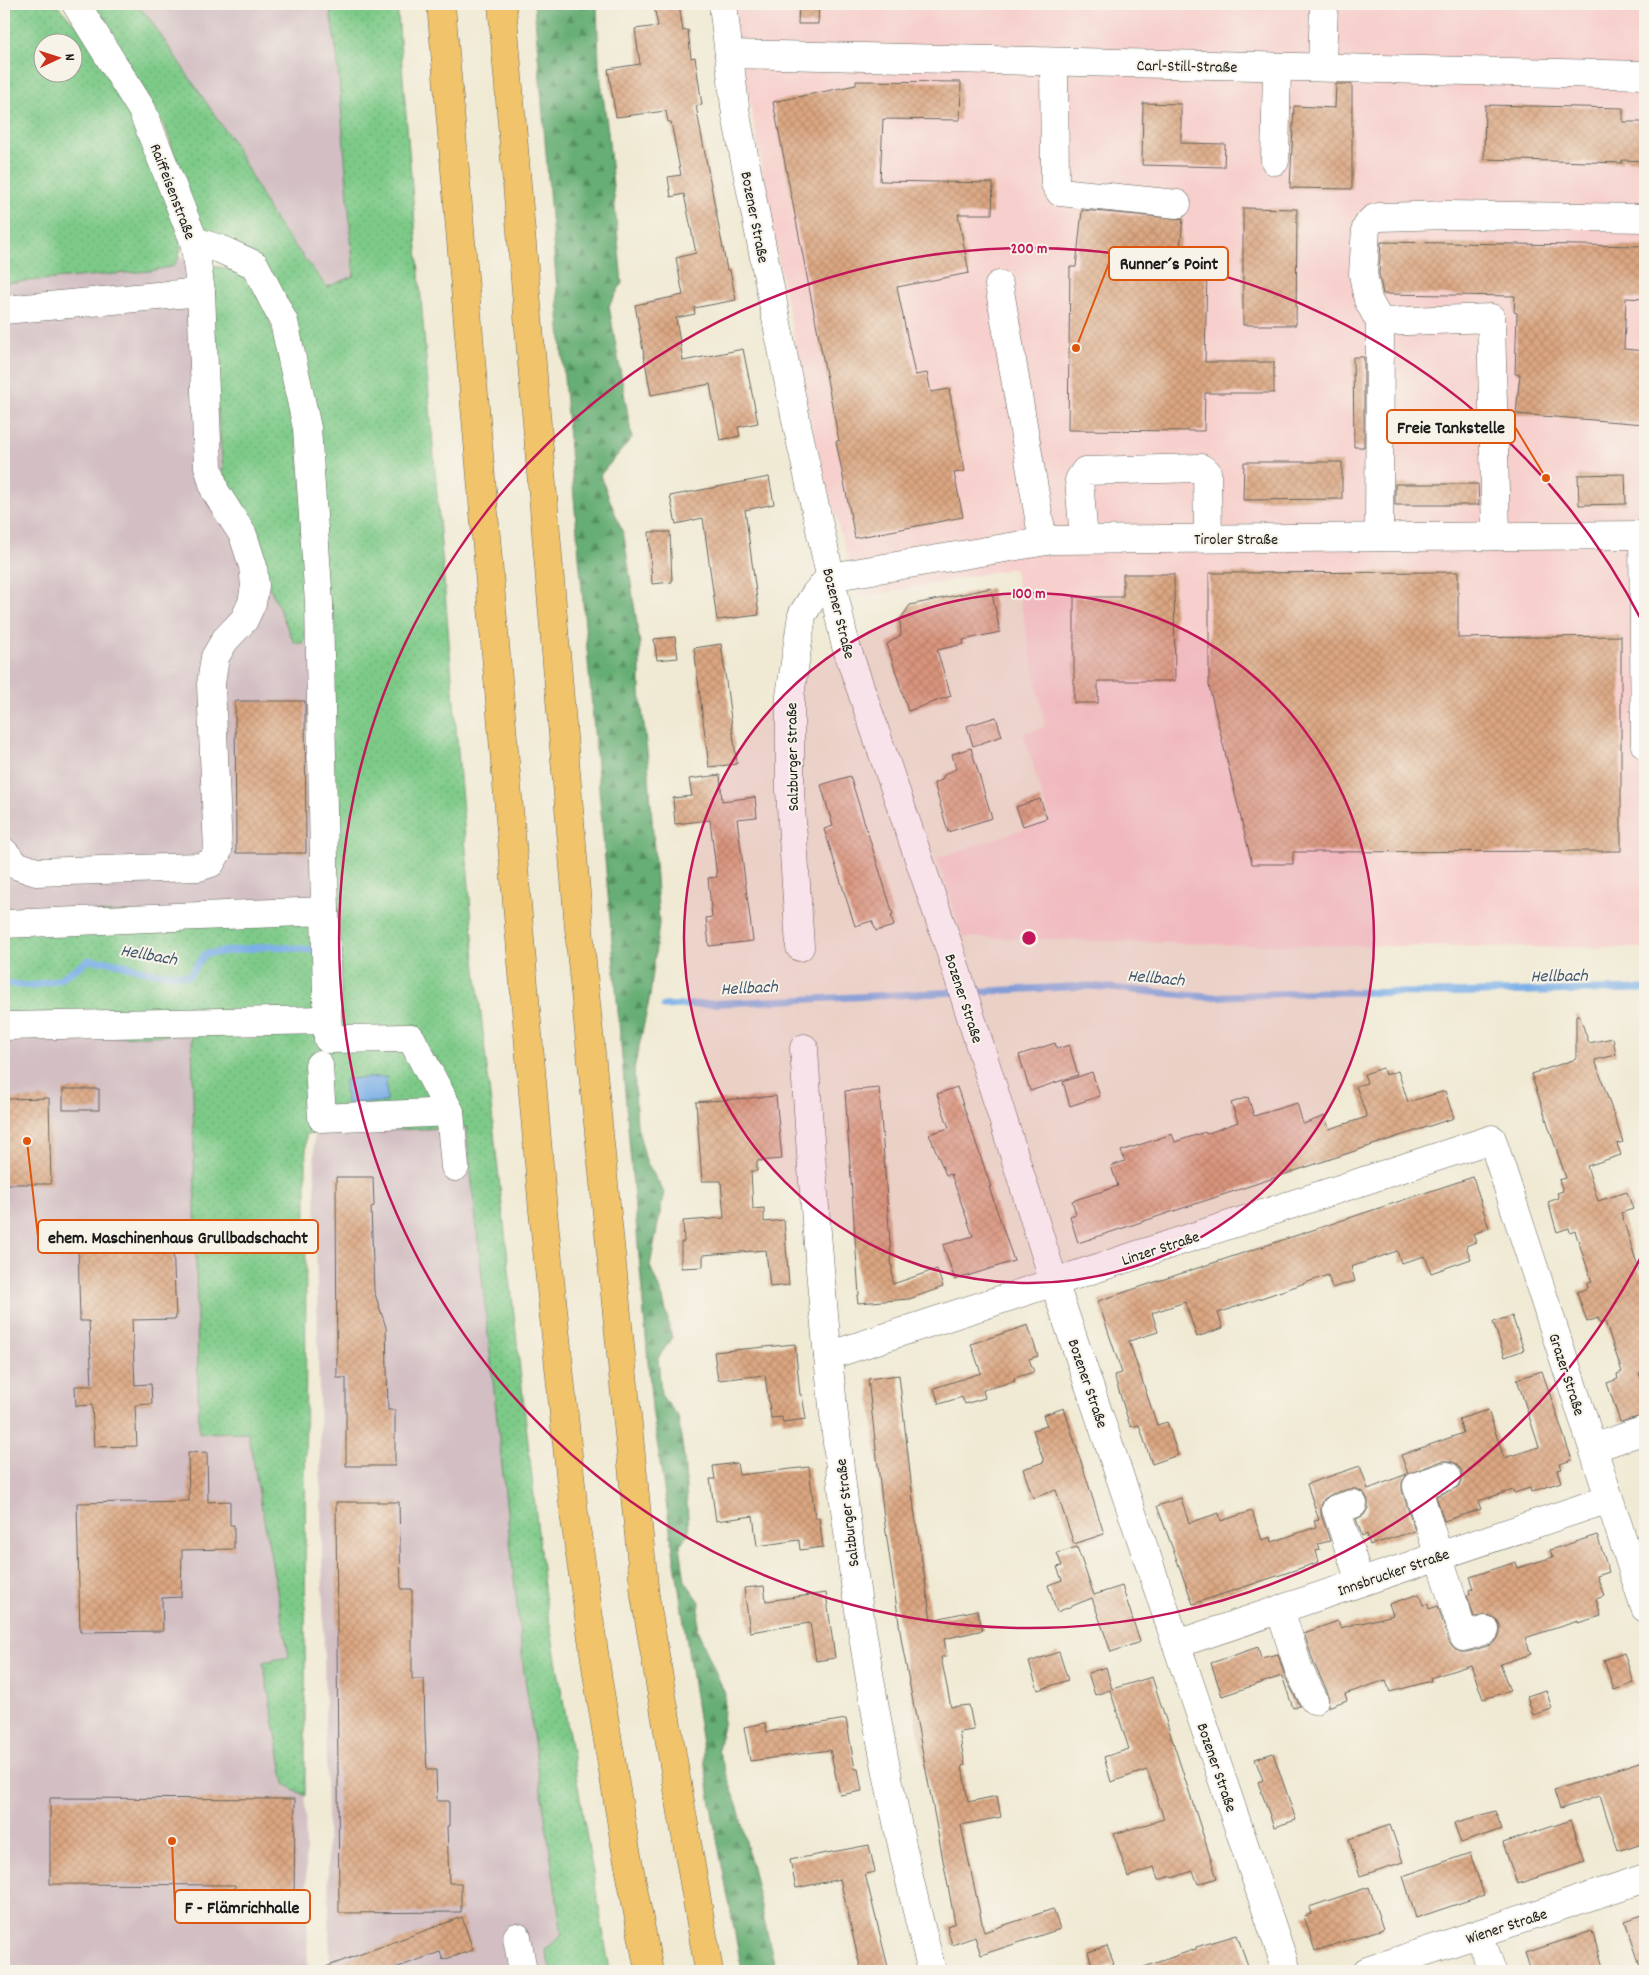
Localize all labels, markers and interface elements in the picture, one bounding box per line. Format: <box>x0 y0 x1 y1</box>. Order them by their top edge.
north arrow <box>32 32 82 82</box>
text: N <box>59 53 79 61</box>
street label: Carl-Still-Straße <box>1136 55 1237 80</box>
street label: Raiffeisenstraße <box>143 141 200 243</box>
street label: Bozener Straße <box>733 170 774 265</box>
text: 200 m <box>1011 239 1047 261</box>
callout: Runner´s Point <box>1109 247 1228 280</box>
text: Runner´s Point <box>1120 253 1219 278</box>
callout: Freie Tankstelle <box>1387 410 1515 443</box>
text: Freie Tankstelle <box>1397 417 1505 442</box>
street label: Tiroler Straße <box>1194 529 1278 552</box>
street label: Bozener Straße <box>815 566 860 661</box>
text: 100 m <box>1012 584 1046 606</box>
street label: Salzburger Straße <box>781 702 806 812</box>
centre of rings <box>1020 929 1038 947</box>
water label: Hellbach <box>118 939 180 974</box>
street label: Bozener Straße <box>937 951 988 1047</box>
water label: Hellbach <box>1530 964 1589 990</box>
water label: Hellbach <box>1126 965 1186 995</box>
water label: Hellbach <box>720 975 779 1003</box>
callout: ehem. Maschinenhaus Grullbadschacht <box>38 1220 318 1253</box>
street label: Linzer Straße <box>1119 1226 1203 1273</box>
text: ehem. Maschinenhaus Grullbadschacht <box>48 1227 308 1252</box>
street label: Grazer Straße <box>1542 1331 1590 1419</box>
street label: Bozener Straße <box>1061 1336 1113 1431</box>
street label: Salzburger Straße <box>830 1457 867 1568</box>
street label: Innsbrucker Straße <box>1335 1543 1453 1603</box>
street label: Bozener Straße <box>1190 1720 1242 1815</box>
callout: F - Flämrichhalle <box>175 1890 310 1923</box>
text: F - Flämrichhalle <box>185 1897 299 1922</box>
street label: Wiener Straße <box>1463 1903 1550 1951</box>

